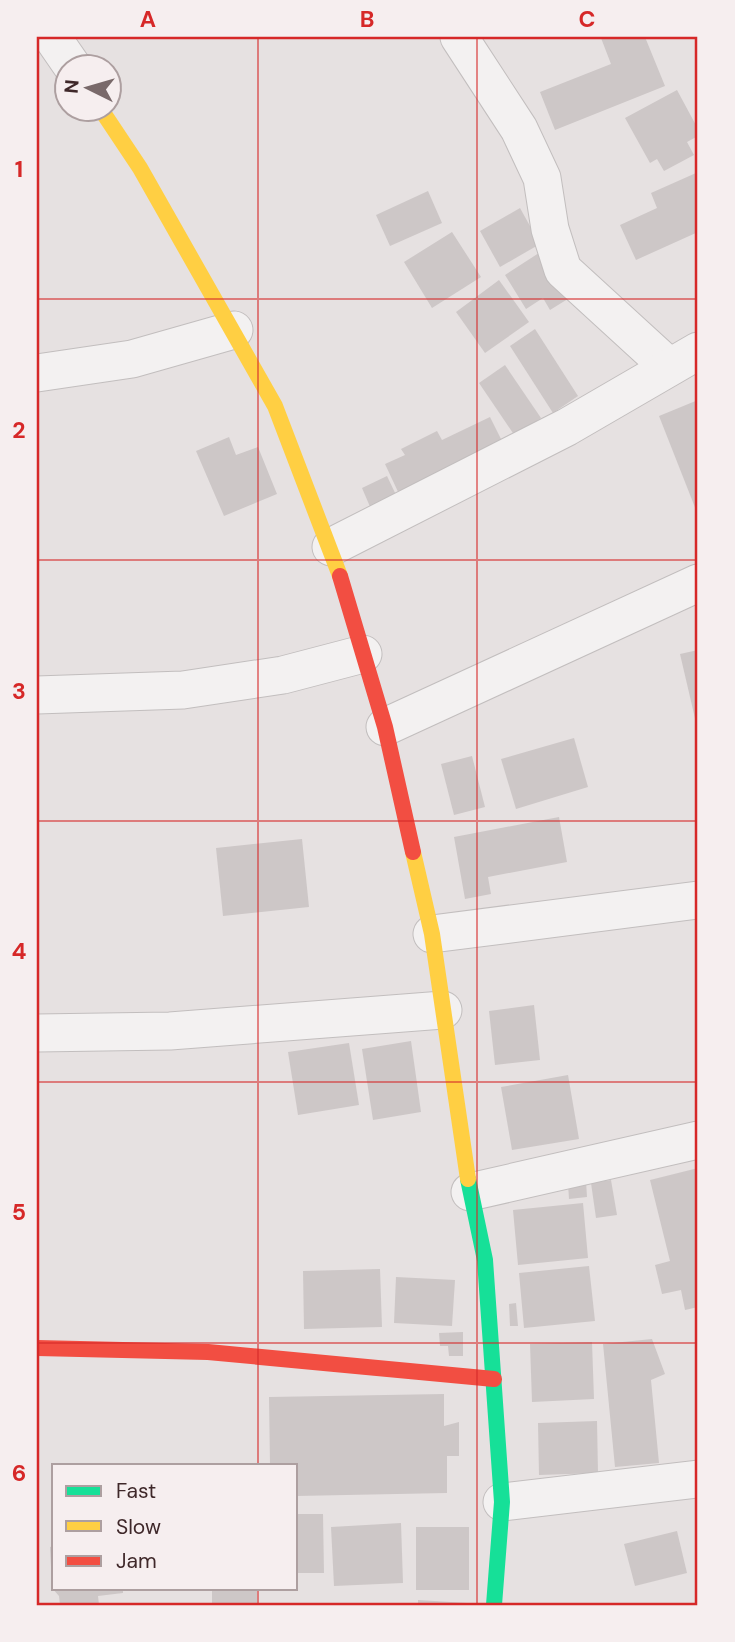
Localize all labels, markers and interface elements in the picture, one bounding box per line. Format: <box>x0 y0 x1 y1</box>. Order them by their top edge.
text: A <box>140 4 156 34</box>
text: B <box>360 4 374 34</box>
text: C <box>579 4 595 34</box>
north arrow <box>52 52 122 122</box>
text: N <box>59 79 85 95</box>
text: 1 <box>15 154 23 184</box>
text: 2 <box>12 415 26 445</box>
text: 3 <box>12 676 26 706</box>
text: 4 <box>12 936 27 966</box>
text: 5 <box>12 1197 26 1227</box>
text: 6 <box>12 1458 26 1488</box>
legend <box>52 1464 298 1590</box>
text: Fast <box>116 1477 156 1505</box>
text: Slow <box>116 1513 161 1541</box>
text: Jam <box>116 1547 157 1575</box>

